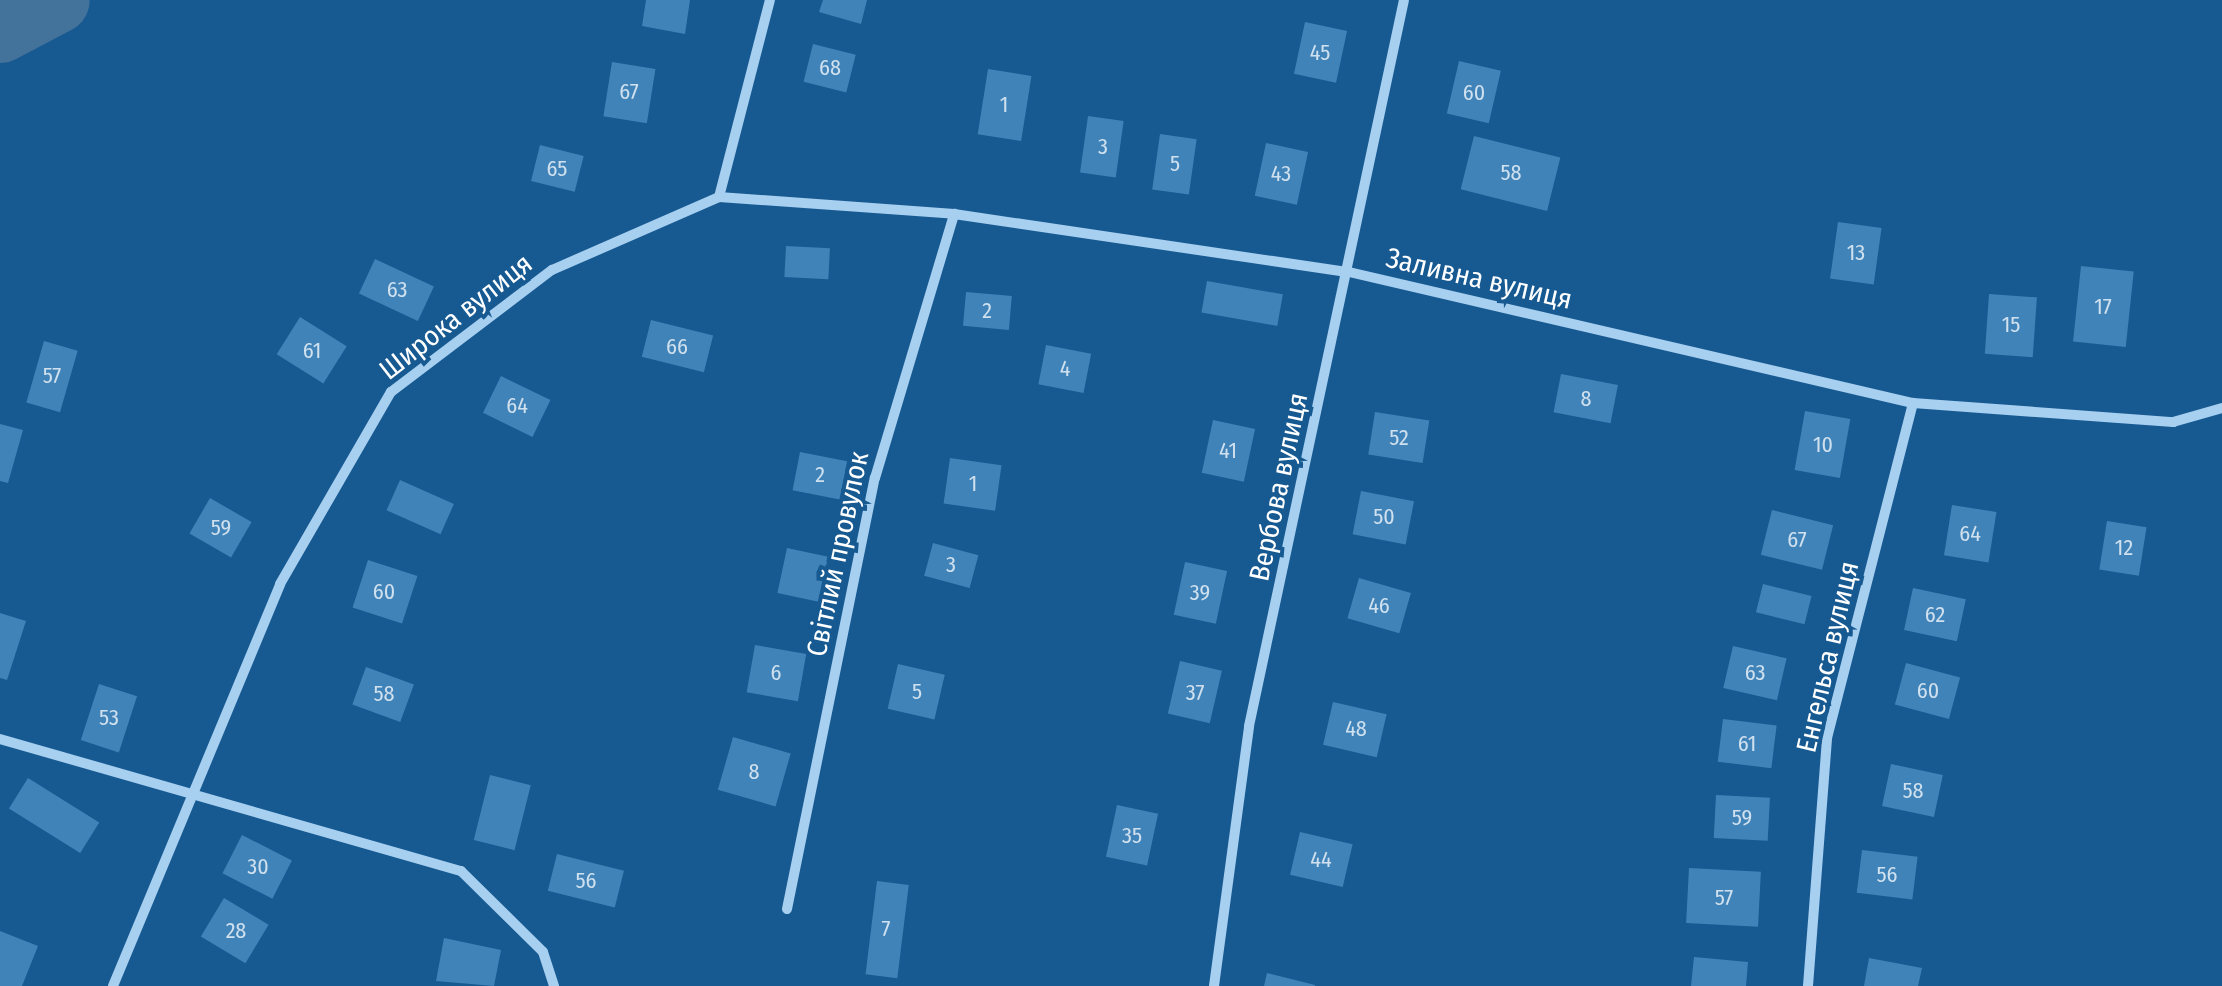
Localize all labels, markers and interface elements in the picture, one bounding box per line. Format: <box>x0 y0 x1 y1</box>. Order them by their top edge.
house number: 45 <box>1310 40 1330 66</box>
house number: 68 <box>819 55 841 81</box>
house number: 67 <box>619 79 639 105</box>
house number: 60 <box>1463 80 1485 106</box>
house number: 1 <box>1000 92 1008 118</box>
house number: 3 <box>1098 134 1108 160</box>
house number: 5 <box>1170 151 1180 177</box>
house number: 65 <box>547 156 567 182</box>
house number: 58 <box>1500 160 1522 186</box>
house number: 43 <box>1271 161 1291 187</box>
house number: 13 <box>1847 240 1865 266</box>
street label: Заливна вулиця <box>1383 241 1575 317</box>
street label: Широка вулиця <box>373 247 539 387</box>
house number: 63 <box>387 277 407 303</box>
house number: 17 <box>2094 294 2112 320</box>
house number: 2 <box>982 298 992 324</box>
house number: 15 <box>2002 312 2020 338</box>
house number: 66 <box>666 334 688 360</box>
house number: 61 <box>303 338 321 364</box>
house number: 4 <box>1060 356 1070 382</box>
house number: 57 <box>43 363 61 389</box>
house number: 8 <box>1581 386 1591 412</box>
street label: Вербова вулиця <box>1243 390 1315 584</box>
house number: 64 <box>506 393 528 419</box>
house number: 52 <box>1389 425 1409 451</box>
house number: 10 <box>1813 432 1833 458</box>
house number: 41 <box>1219 438 1237 464</box>
street label: Світлий провулок <box>800 448 876 660</box>
house number: 2 <box>815 462 825 488</box>
house number: 1 <box>969 471 977 497</box>
house number: 50 <box>1373 504 1395 530</box>
house number: 59 <box>211 515 231 541</box>
house number: 64 <box>1959 521 1981 547</box>
house number: 67 <box>1787 527 1807 553</box>
house number: 12 <box>2115 535 2133 561</box>
house number: 3 <box>946 552 956 578</box>
street label: Енгельса вулиця <box>1790 558 1866 756</box>
house number: 60 <box>373 579 395 605</box>
house number: 39 <box>1190 580 1210 606</box>
house number: 46 <box>1368 593 1390 619</box>
house number: 62 <box>1925 602 1945 628</box>
house number: 6 <box>771 660 781 686</box>
house number: 63 <box>1745 660 1765 686</box>
house number: 60 <box>1917 678 1939 704</box>
house number: 5 <box>912 679 922 705</box>
house number: 37 <box>1186 680 1204 706</box>
house number: 58 <box>373 681 395 707</box>
house number: 53 <box>99 705 119 731</box>
house number: 48 <box>1345 716 1367 742</box>
house number: 61 <box>1738 731 1756 757</box>
house number: 8 <box>749 759 759 785</box>
house number: 58 <box>1902 778 1924 804</box>
house number: 59 <box>1732 805 1752 831</box>
house number: 35 <box>1122 823 1142 849</box>
house number: 44 <box>1310 847 1332 873</box>
house number: 30 <box>247 854 269 880</box>
house number: 56 <box>1876 862 1898 888</box>
house number: 56 <box>575 868 597 894</box>
house number: 57 <box>1715 885 1733 911</box>
house number: 7 <box>882 916 890 942</box>
house number: 28 <box>226 918 246 944</box>

